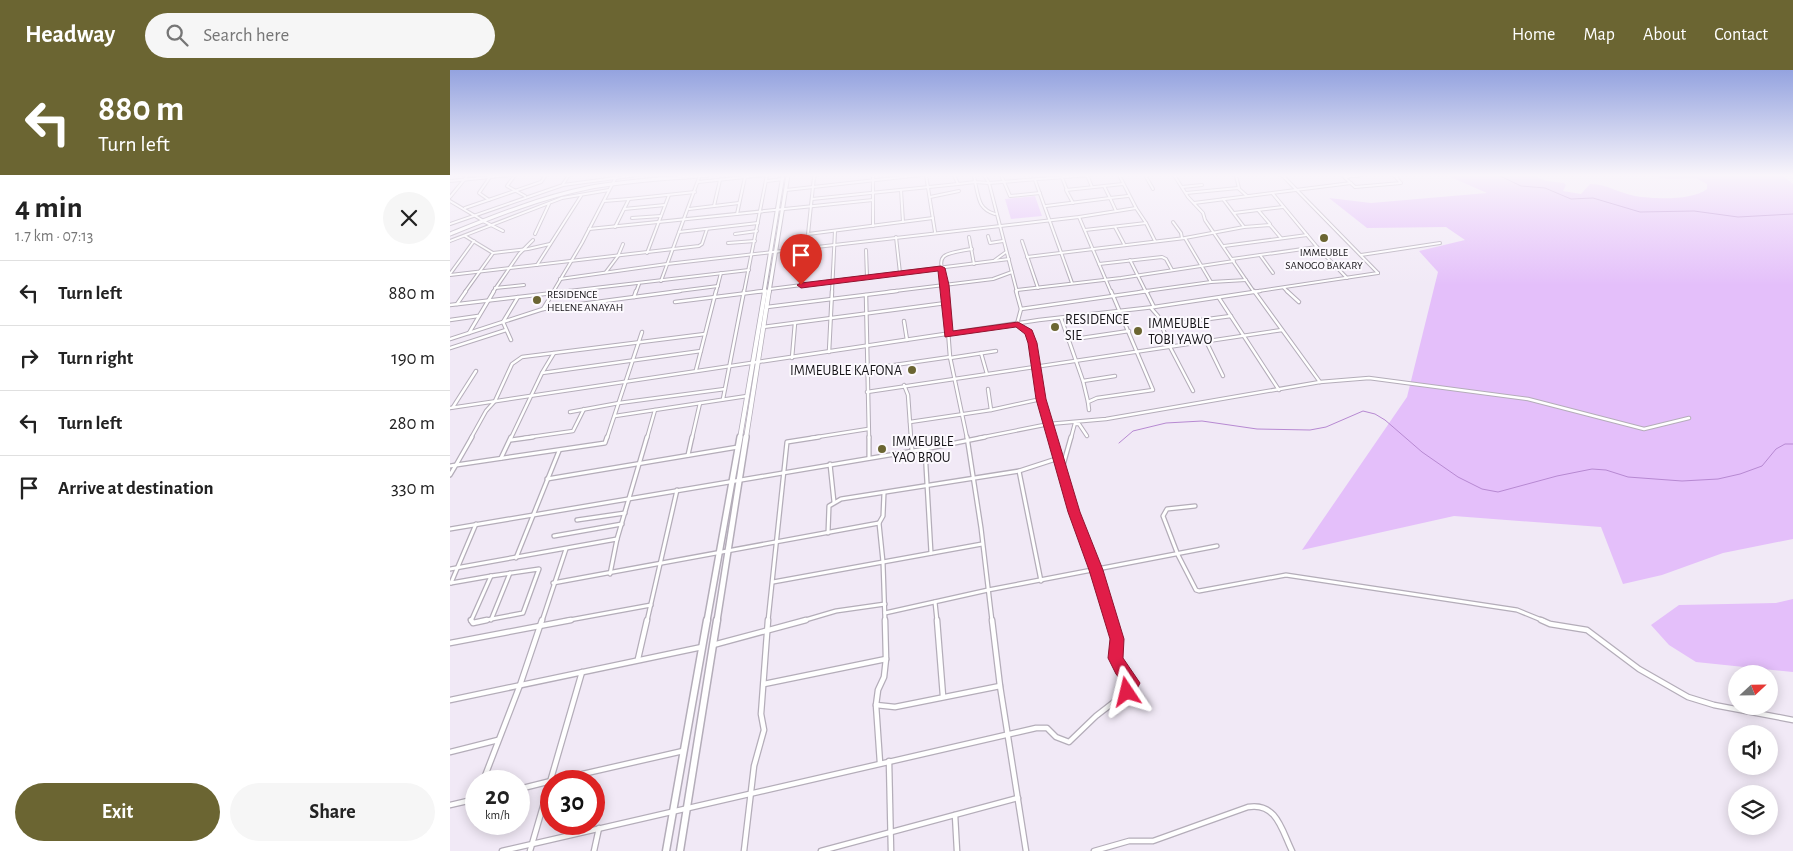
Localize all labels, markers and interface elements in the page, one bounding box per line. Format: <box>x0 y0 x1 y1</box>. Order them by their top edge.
search box <box>145 13 495 58</box>
icon: search <box>163 21 191 49</box>
text: Headway <box>25 23 115 47</box>
text: Search here <box>203 26 289 45</box>
text: Home <box>1512 26 1555 44</box>
text: Map <box>1583 26 1615 44</box>
text: About <box>1643 26 1686 44</box>
text: Contact <box>1714 26 1768 44</box>
icon: left <box>15 90 80 155</box>
text: 880 m <box>98 92 184 127</box>
text: Turn left <box>98 133 170 155</box>
button: close <box>383 192 435 244</box>
text: 4 min <box>15 193 83 223</box>
text: 1.7 km · 07:13 <box>15 228 93 244</box>
marker: IMMEUBLE SANOGO BAKARY <box>1318 232 1330 244</box>
pin <box>780 234 822 285</box>
icon: arrive <box>787 241 815 269</box>
place label: IMMEUBLE SANOGO BAKARY <box>1285 247 1363 271</box>
icon: left <box>15 279 43 307</box>
text: Turn left <box>58 284 122 303</box>
text: 880 m <box>389 284 435 303</box>
place label: RESIDENCE HELENE ANAYAH <box>547 289 623 313</box>
marker: RESIDENCE HELENE ANAYAH <box>531 294 543 306</box>
place label: RESIDENCE SIE <box>1065 313 1129 343</box>
place label: IMMEUBLE TOBI YAWO <box>1148 317 1213 347</box>
marker: RESIDENCE SIE <box>1049 321 1061 333</box>
marker: IMMEUBLE TOBI YAWO <box>1132 325 1144 337</box>
icon: right <box>15 344 43 372</box>
text: Turn right <box>58 349 133 368</box>
text: 190 m <box>391 349 435 368</box>
place label: IMMEUBLE KAFONA <box>790 364 902 378</box>
marker: IMMEUBLE KAFONA <box>906 364 918 376</box>
icon: left <box>15 409 43 437</box>
text: Turn left <box>58 414 122 433</box>
text: 280 m <box>389 414 435 433</box>
place label: IMMEUBLE YAO BROU <box>892 435 954 465</box>
marker: IMMEUBLE YAO BROU <box>876 443 888 455</box>
icon: arrive <box>15 474 43 502</box>
text: Arrive at destination <box>58 479 214 498</box>
text: 330 m <box>391 479 435 498</box>
position arrow <box>1100 665 1152 717</box>
north arrow <box>1728 665 1778 715</box>
map controls <box>1728 665 1778 835</box>
button: sound <box>1728 725 1778 775</box>
speed limit sign: 30 <box>540 770 605 835</box>
button: Exit <box>15 783 220 841</box>
button: Share <box>230 783 435 841</box>
text: 20 <box>485 784 510 809</box>
button: layers <box>1728 785 1778 835</box>
text: km/h <box>485 809 510 821</box>

